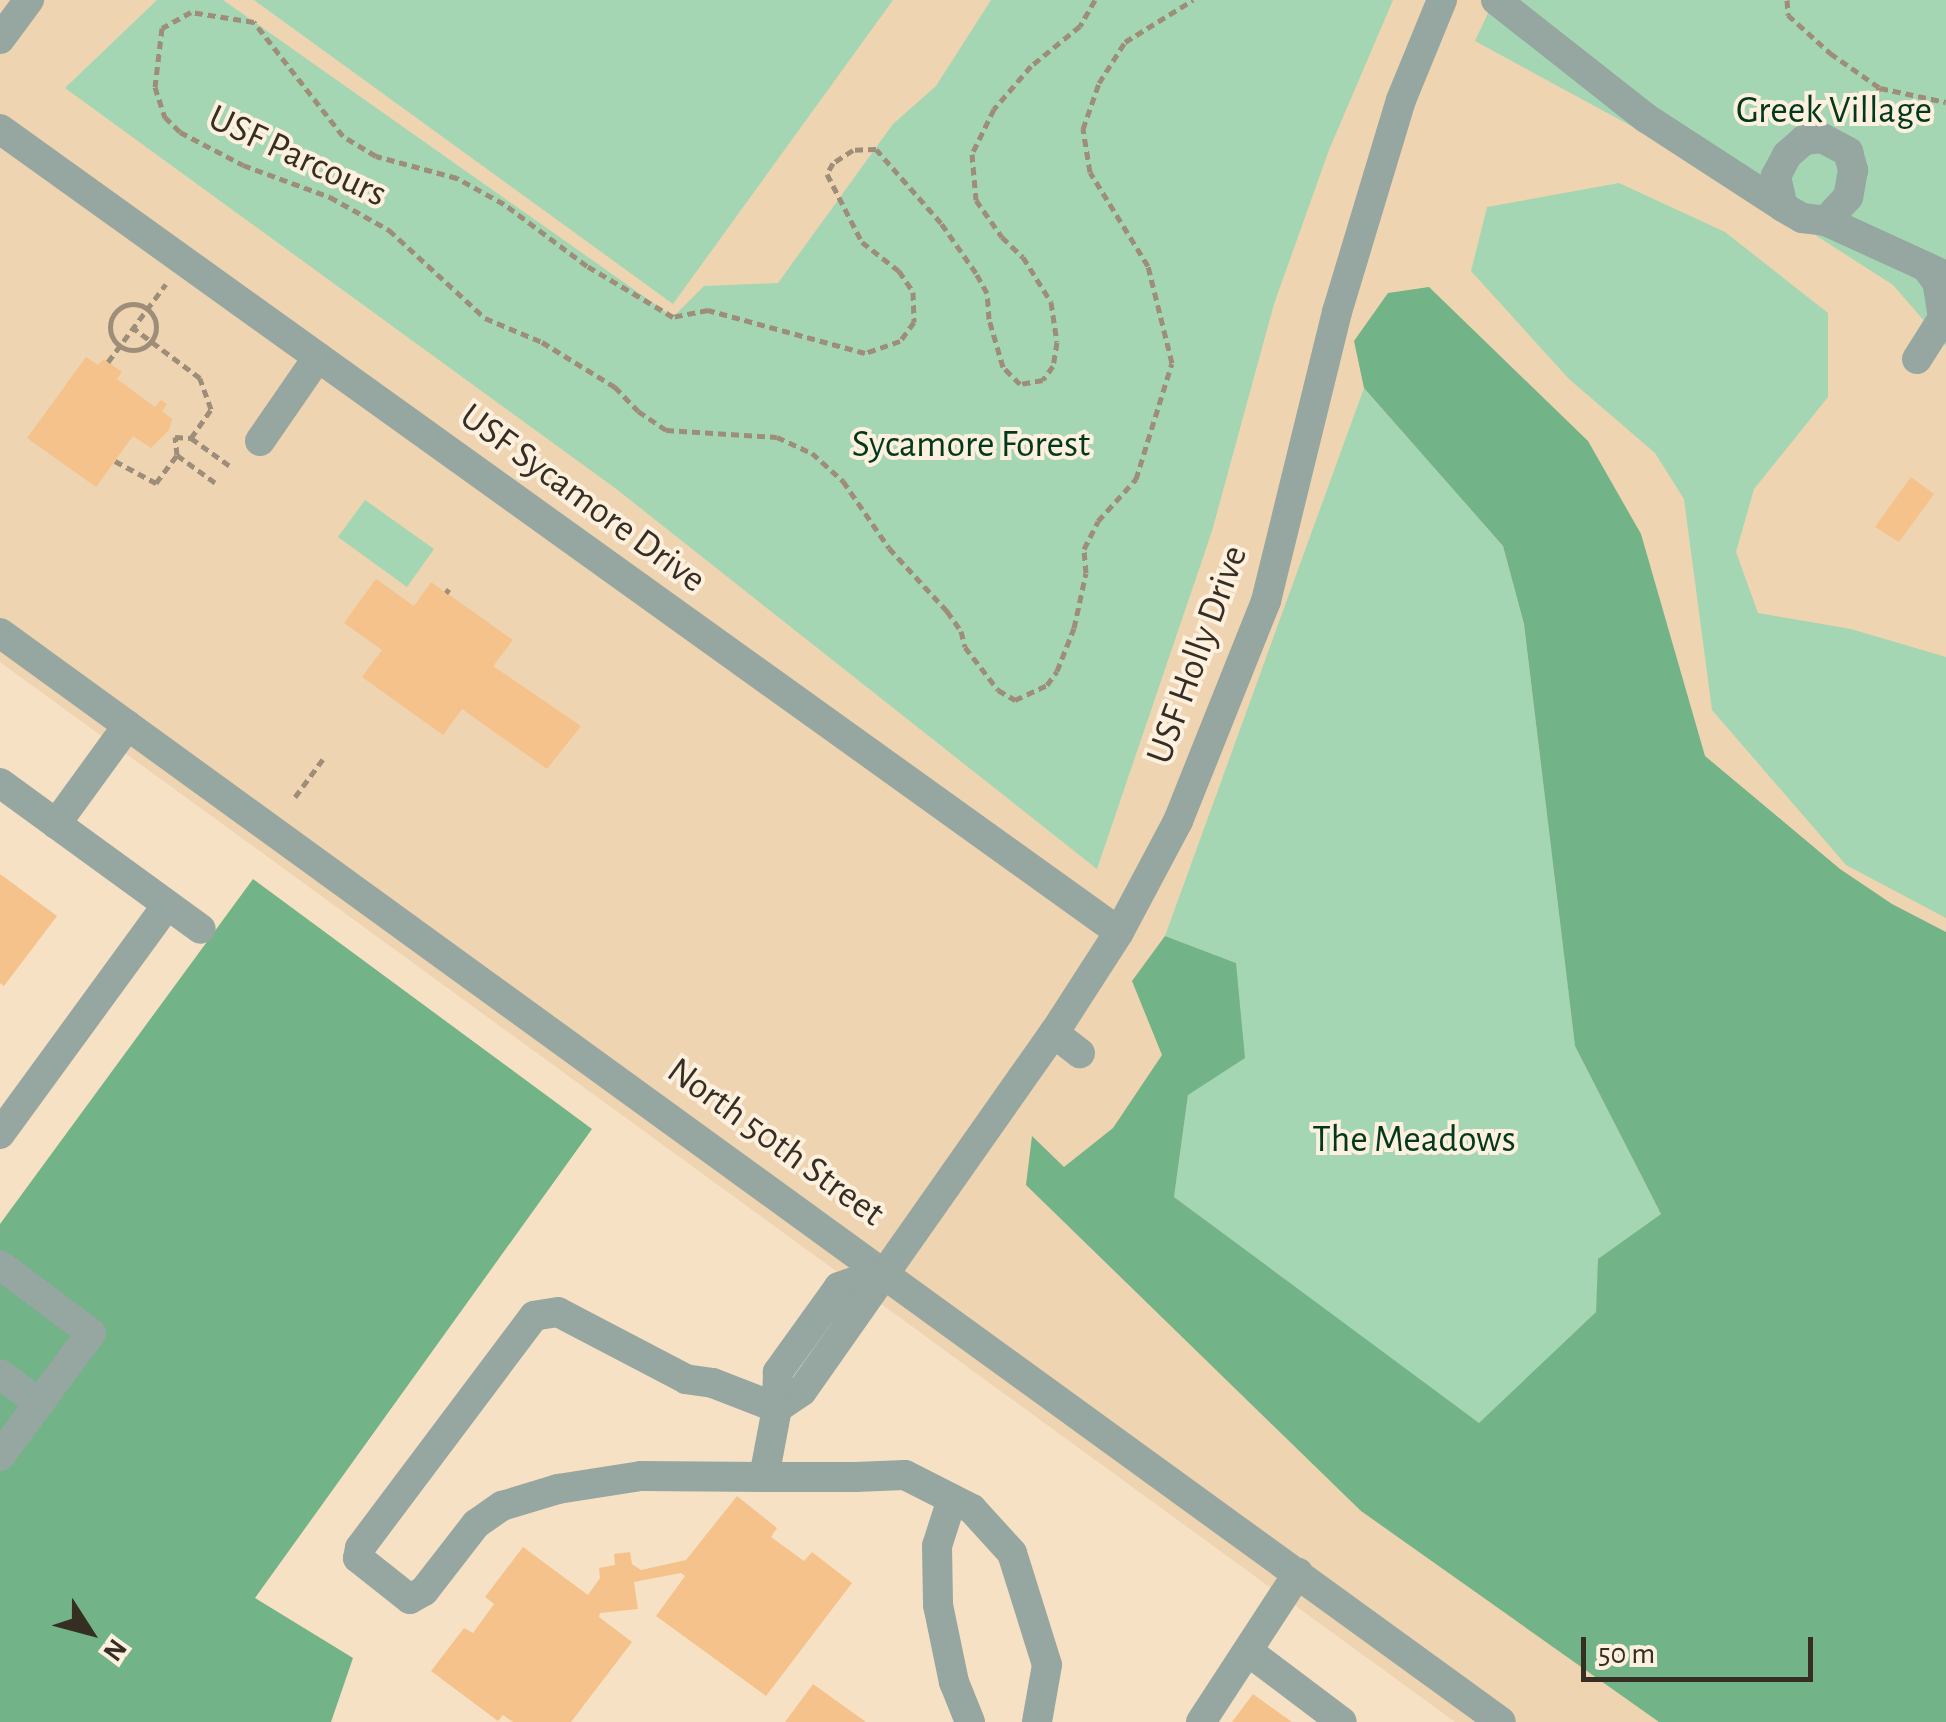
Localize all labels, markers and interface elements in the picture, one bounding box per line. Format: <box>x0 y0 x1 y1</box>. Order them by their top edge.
park label: Greek Village <box>1736 89 1932 135</box>
street label: USF Parcours <box>201 96 393 218</box>
street label: USF Sycamore Drive <box>450 395 714 603</box>
park label: Sycamore Forest <box>852 423 1090 469</box>
street label: USF Holly Drive <box>1137 540 1259 770</box>
street label: North 50th Street <box>657 1049 893 1237</box>
park label: The Meadows <box>1312 1118 1516 1164</box>
north arrow <box>40 1582 140 1682</box>
scale bar <box>1586 1617 1818 1679</box>
text: N <box>97 1634 131 1666</box>
text: 50 m <box>1598 1639 1655 1669</box>

